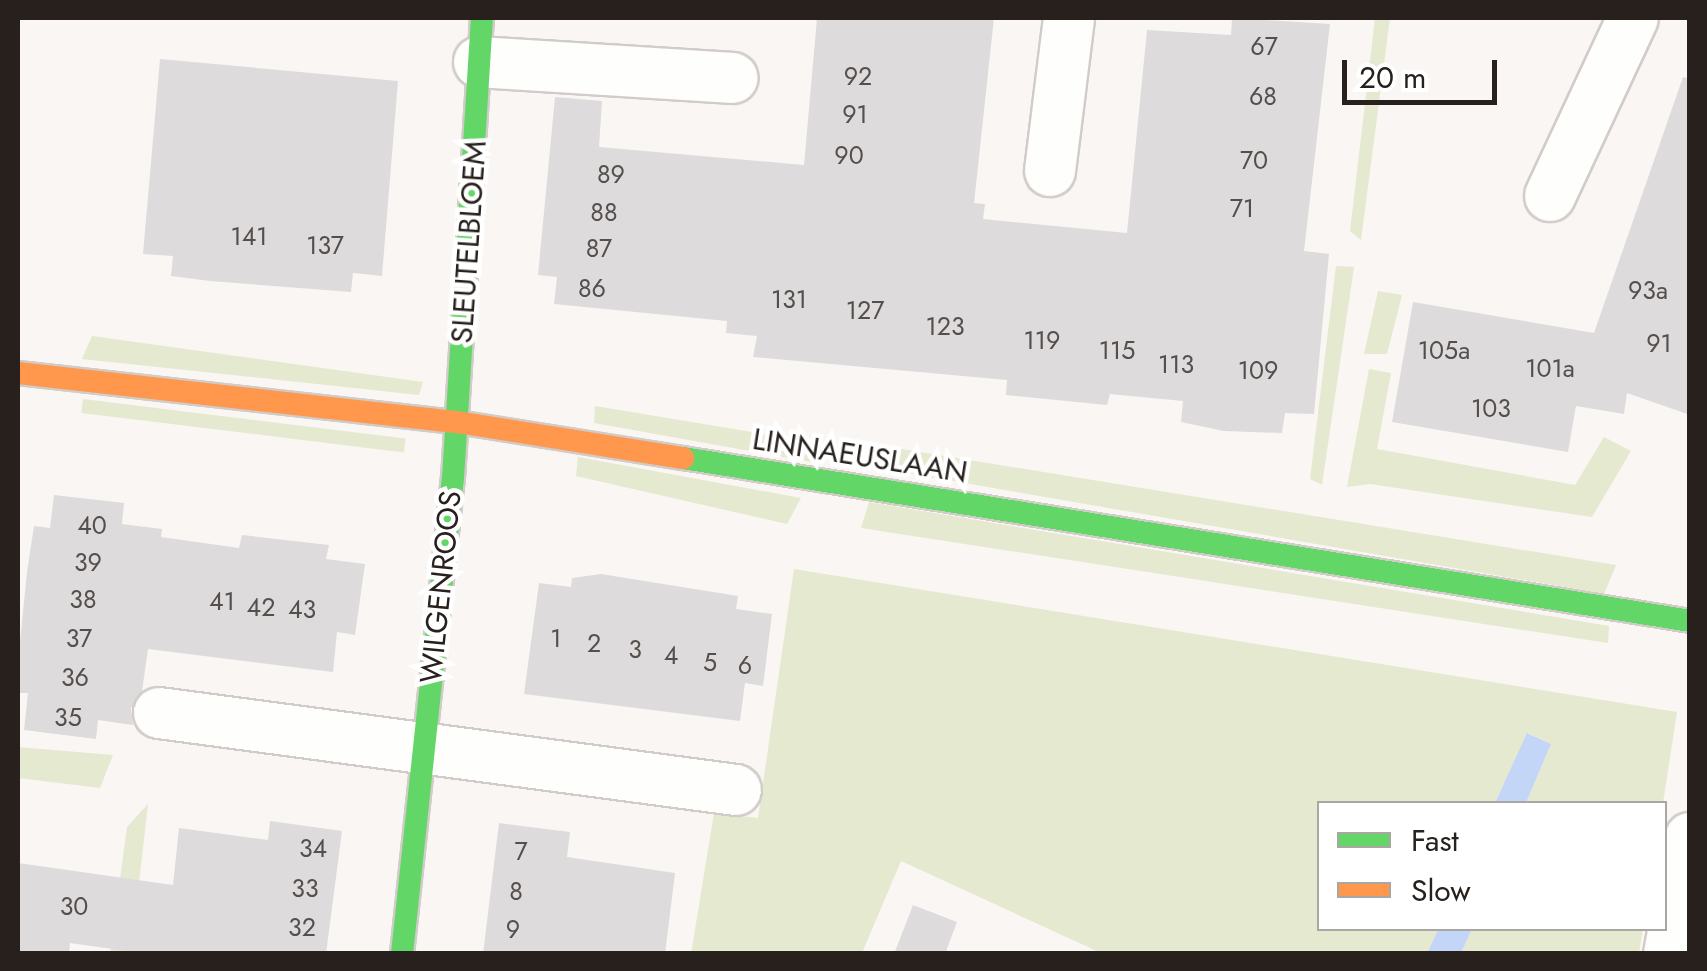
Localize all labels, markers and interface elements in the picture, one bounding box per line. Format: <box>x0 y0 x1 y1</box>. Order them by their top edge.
house number: 67 <box>1250 31 1278 61</box>
scale bar <box>1347 40 1502 102</box>
text: 20 m <box>1359 56 1426 99</box>
house number: 92 <box>844 61 872 91</box>
house number: 68 <box>1249 81 1277 111</box>
house number: 91 <box>842 99 868 129</box>
street label: SLEUTELBLOEM <box>444 139 494 345</box>
house number: 90 <box>834 140 864 170</box>
house number: 70 <box>1240 145 1268 175</box>
house number: 89 <box>597 159 625 189</box>
house number: 71 <box>1230 193 1254 223</box>
house number: 88 <box>590 197 618 227</box>
house number: 141 <box>230 221 268 251</box>
house number: 137 <box>306 230 344 260</box>
house number: 87 <box>586 233 612 263</box>
house number: 86 <box>578 273 606 303</box>
house number: 93a <box>1628 275 1668 305</box>
house number: 131 <box>771 284 807 314</box>
house number: 127 <box>846 295 884 325</box>
house number: 123 <box>925 311 965 341</box>
house number: 119 <box>1024 325 1060 355</box>
house number: 91 <box>1646 328 1672 358</box>
house number: 115 <box>1099 335 1135 365</box>
house number: 105a <box>1418 335 1470 365</box>
house number: 113 <box>1158 349 1194 379</box>
house number: 101a <box>1525 353 1575 383</box>
house number: 109 <box>1238 355 1278 385</box>
house number: 103 <box>1471 393 1511 423</box>
street label: LINNAEUSLAAN <box>750 421 970 491</box>
street label: WILGENROOS <box>413 489 469 685</box>
house number: 40 <box>77 510 107 540</box>
house number: 39 <box>74 547 102 577</box>
house number: 38 <box>69 584 97 614</box>
house number: 41 <box>209 586 235 616</box>
house number: 42 <box>247 592 275 622</box>
house number: 43 <box>288 594 316 624</box>
house number: 37 <box>66 623 92 653</box>
house number: 1 <box>550 623 562 653</box>
house number: 2 <box>587 628 601 658</box>
house number: 3 <box>628 634 642 664</box>
house number: 4 <box>664 640 678 670</box>
house number: 5 <box>703 647 717 677</box>
house number: 6 <box>738 650 752 680</box>
house number: 36 <box>61 662 89 692</box>
house number: 35 <box>54 702 82 732</box>
legend <box>1317 801 1667 931</box>
text: Fast <box>1411 819 1459 862</box>
house number: 34 <box>299 833 327 863</box>
house number: 7 <box>514 836 528 866</box>
text: Slow <box>1411 869 1471 912</box>
house number: 33 <box>291 873 319 903</box>
house number: 8 <box>509 876 523 906</box>
house number: 30 <box>60 891 88 921</box>
house number: 32 <box>288 912 316 942</box>
house number: 9 <box>506 914 520 944</box>

